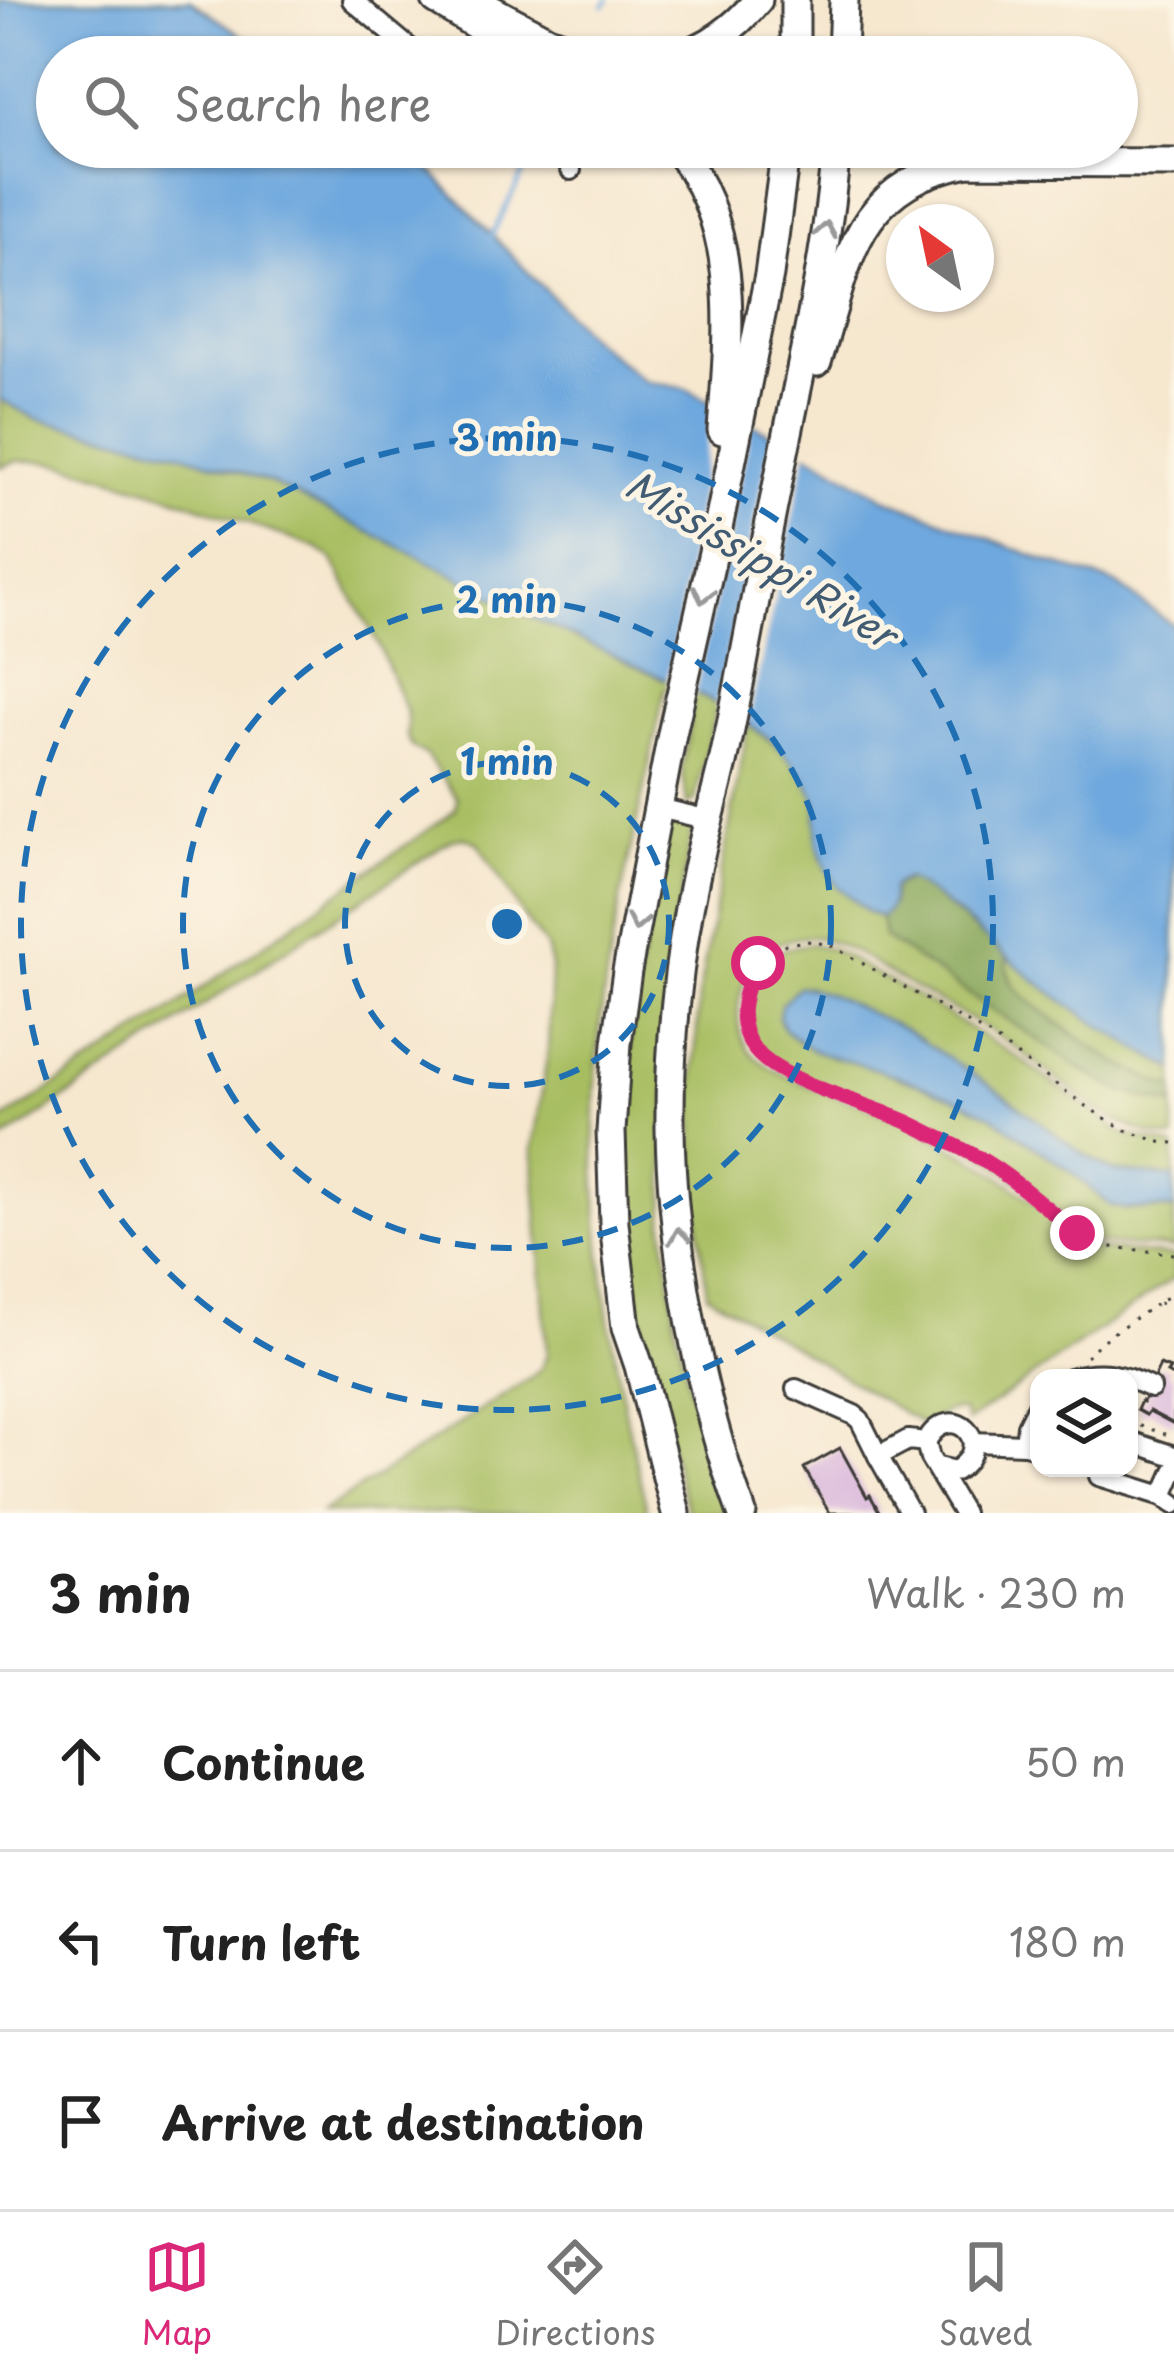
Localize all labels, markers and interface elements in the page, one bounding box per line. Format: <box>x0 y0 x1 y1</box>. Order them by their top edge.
search box <box>36 36 1138 168</box>
text: Search here <box>174 68 431 136</box>
icon: search <box>78 69 144 135</box>
north arrow <box>886 204 994 312</box>
one-way arrow <box>813 220 838 240</box>
text: 3 min <box>456 409 558 463</box>
water label: Mississippi River <box>616 454 912 665</box>
text: 2 min <box>457 571 557 625</box>
one-way arrow <box>692 585 717 605</box>
text: 1 min <box>460 733 554 787</box>
centre of rings <box>486 903 528 945</box>
one-way arrow <box>625 912 651 932</box>
route start <box>731 936 785 990</box>
route end <box>1050 1206 1104 1260</box>
one-way arrow <box>667 1226 693 1245</box>
map controls <box>1030 1369 1138 1477</box>
button: layers <box>1030 1369 1138 1477</box>
text: 3 min <box>48 1553 192 1630</box>
text: Walk · 230 m <box>866 1562 1126 1621</box>
text: Continue <box>162 1727 365 1795</box>
icon: ahead <box>48 1728 114 1794</box>
text: 50 m <box>1025 1731 1126 1790</box>
text: Turn left <box>162 1907 361 1975</box>
icon: left <box>48 1908 114 1974</box>
text: 180 m <box>1009 1911 1126 1970</box>
text: Arrive at destination <box>162 2087 645 2155</box>
icon: arrive <box>48 2088 114 2154</box>
tab: Map <box>142 2234 212 2356</box>
tab: Directions <box>495 2234 656 2356</box>
tab: Saved <box>939 2234 1032 2356</box>

